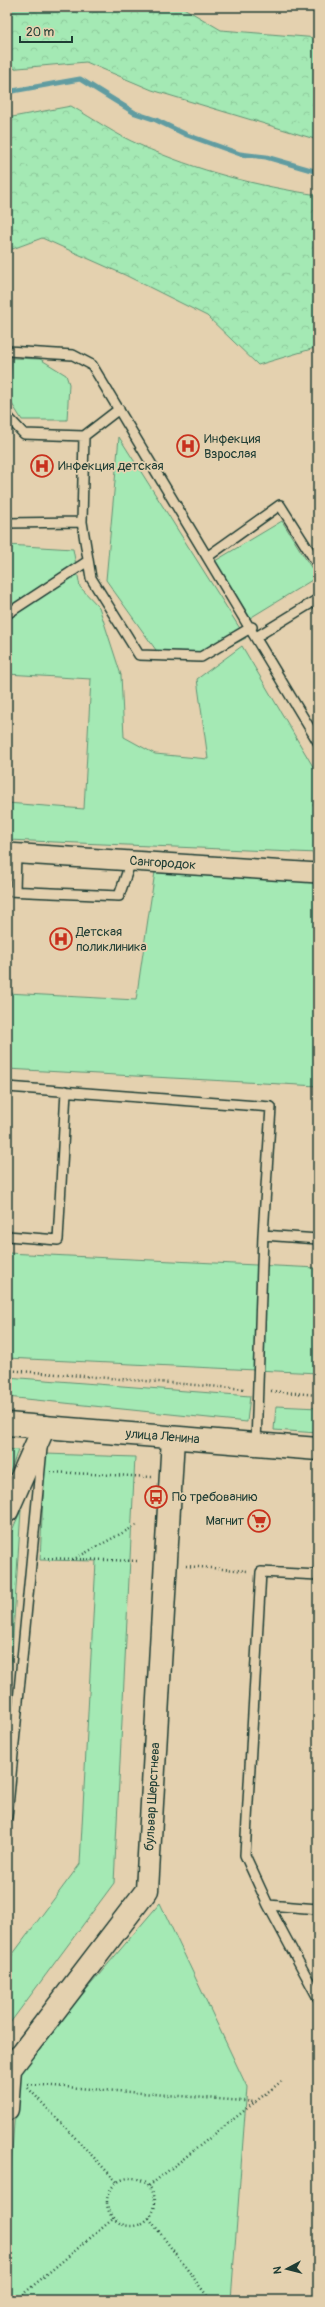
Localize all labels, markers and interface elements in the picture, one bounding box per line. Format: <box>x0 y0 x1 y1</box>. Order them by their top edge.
scale bar <box>20 18 72 44</box>
text: 20 m <box>26 25 55 40</box>
place label: Инфекция Взрослая <box>204 431 261 462</box>
hospital icon: Инфекция Взрослая <box>175 433 201 459</box>
hospital icon: Инфекция детская <box>29 453 55 479</box>
place label: Инфекция детская <box>58 458 164 474</box>
street label: Сангородок <box>129 853 197 873</box>
place label: Детская поликлиника <box>75 924 147 955</box>
hospital icon: Детская поликлиника <box>48 926 74 952</box>
street label: улица Ленина <box>124 1425 200 1447</box>
bus stop icon: По требованию <box>143 1484 169 1510</box>
place label: По требованию <box>172 1489 258 1505</box>
supermarket icon: Магнит <box>246 1508 272 1534</box>
place label: Магнит <box>205 1513 244 1529</box>
street label: бульвар Шерстнева <box>141 1742 163 1851</box>
north arrow <box>267 2249 307 2289</box>
text: N <box>271 2265 284 2275</box>

